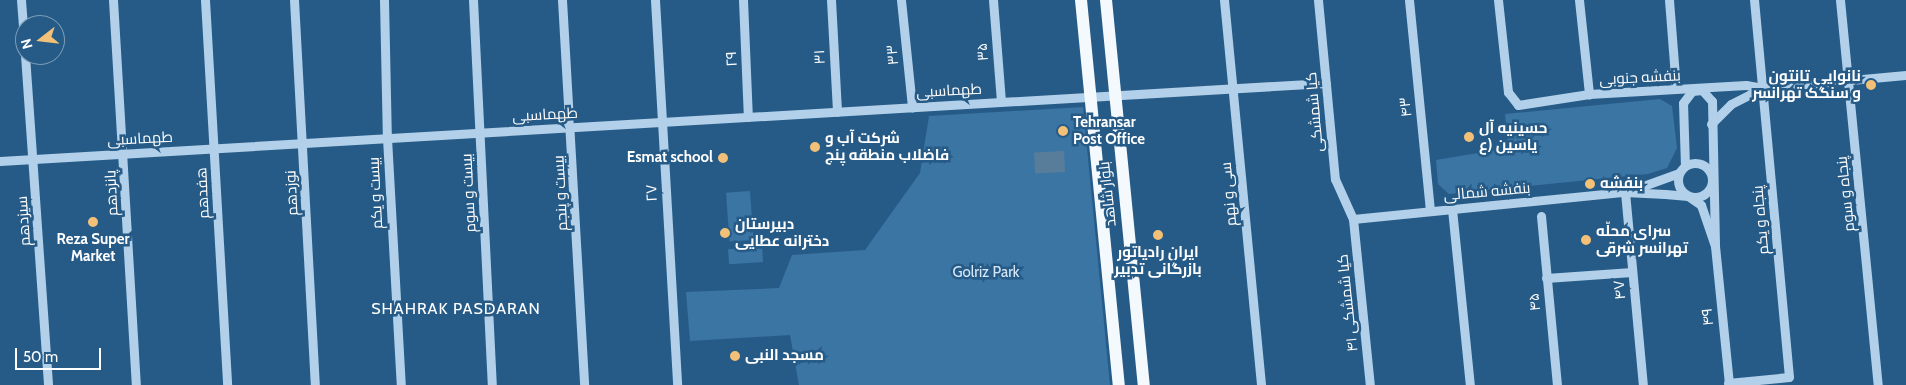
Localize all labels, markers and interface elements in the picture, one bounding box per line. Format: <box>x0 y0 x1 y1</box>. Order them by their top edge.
north arrow <box>15 15 65 65</box>
text: N <box>17 37 37 51</box>
street label: ۳۵ <box>973 42 993 62</box>
street label: ۳۳ <box>883 44 903 66</box>
street label: ۳۱ <box>811 49 829 65</box>
street label: ۲۹ <box>723 51 741 67</box>
street label: بنفشه جنوبی <box>1599 67 1681 89</box>
place label: نانوایی تانتون و سنگک تهرانسر <box>1752 67 1861 102</box>
street label: کیا شمشکی <box>1303 71 1327 153</box>
marker: نانوایی تانتون و سنگک تهرانسر <box>1865 79 1877 91</box>
street label: طهماسبی <box>916 80 982 102</box>
street label: ۴۳ <box>1396 96 1416 118</box>
street label: طهماسبی <box>512 104 578 126</box>
place label: Tehransar Post Office <box>1073 113 1145 148</box>
place label: حسینیه آل یاسین (ع <box>1479 119 1547 154</box>
marker: Tehransar Post Office <box>1057 125 1069 137</box>
street label: طهماسبی <box>107 128 173 150</box>
place label: شرکت آب و فاضلاب منطقه پنج <box>825 129 949 164</box>
marker: حسینیه آل یاسین (ع <box>1463 131 1475 143</box>
marker: شرکت آب و فاضلاب منطقه پنج <box>809 141 821 153</box>
place label: Esmat school <box>627 149 713 167</box>
marker: Esmat school <box>717 152 729 164</box>
street label: بیست و سوم <box>458 153 480 233</box>
street label: بیست و پنجم <box>550 155 572 231</box>
street label: پنجاه و سوم <box>1833 155 1859 233</box>
street label: بیست و یکم <box>365 156 387 230</box>
street label: بلوار شاهد <box>1096 161 1120 227</box>
street label: سی و نهم <box>1217 161 1241 227</box>
street label: هفدهم <box>193 167 213 219</box>
street label: پانزدهم <box>102 170 122 216</box>
street label: نوزدهم <box>282 170 302 216</box>
place label: بنفشه <box>1600 175 1643 193</box>
marker: بنفشه <box>1584 178 1596 190</box>
street label: بنفشه شمالی <box>1443 179 1531 205</box>
street label: ۲۷ <box>643 184 661 202</box>
street label: پنجاه و یکم <box>1749 185 1773 255</box>
street label: سیزدهم <box>13 195 35 247</box>
place label: دبیرستان دخترانه عطایی <box>735 215 829 250</box>
marker: Reza Super Market <box>87 216 99 228</box>
place label: سرای محلّه تهرانسر شرقی <box>1596 222 1688 257</box>
marker: دبیرستان دخترانه عطایی <box>719 227 731 239</box>
marker: ایران رادیاتور بازرگانی تدبیر <box>1152 229 1164 241</box>
place label: Reza Super Market <box>57 230 129 265</box>
marker: سرای محلّه تهرانسر شرقی <box>1580 234 1592 246</box>
place label: ایران رادیاتور بازرگانی تدبیر <box>1114 243 1202 278</box>
street label: ۴۱ کیا شمشکی <box>1334 253 1362 353</box>
park label: Golriz Park <box>952 264 1020 282</box>
street label: ۴۷ <box>1610 280 1630 300</box>
street label: ۴۵ <box>1525 292 1545 312</box>
district label: SHAHRAK PASDARAN <box>369 299 543 319</box>
street label: ۴۹ <box>1698 307 1718 327</box>
scale bar <box>18 338 104 370</box>
place label: مسجد النبی <box>745 347 824 365</box>
text: 50 m <box>23 348 58 366</box>
marker: مسجد النبی <box>729 350 741 362</box>

